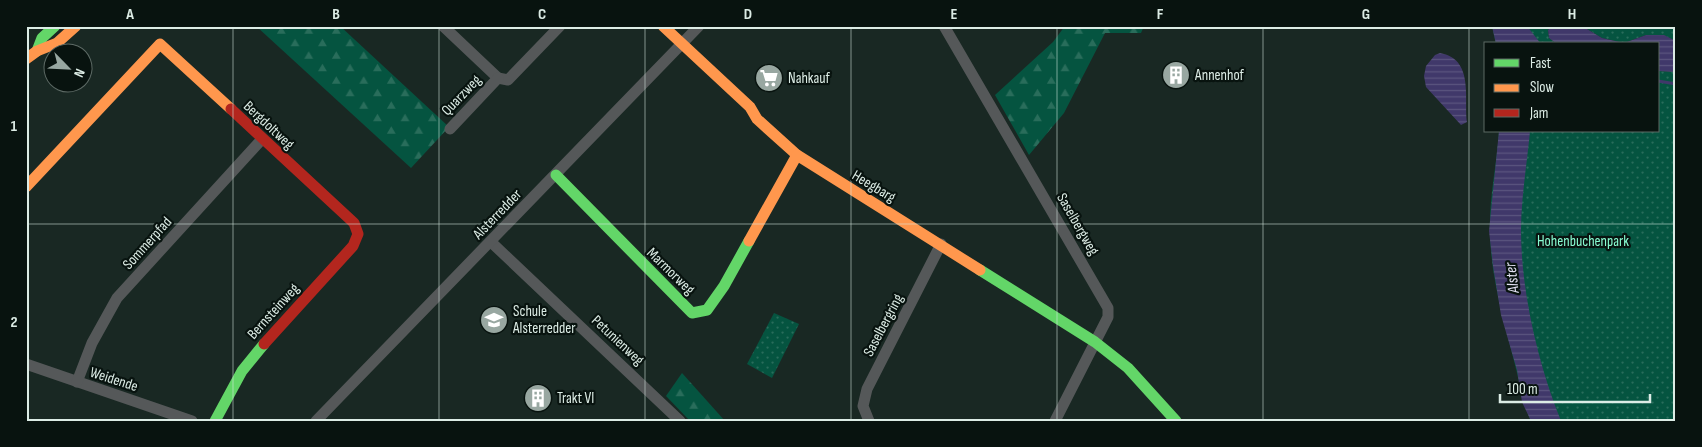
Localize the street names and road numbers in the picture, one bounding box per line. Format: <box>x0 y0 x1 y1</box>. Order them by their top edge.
street label: Quarzweg <box>437 71 485 120</box>
street label: Bergdoltweg <box>239 97 298 154</box>
street label: Heegbarg <box>848 166 899 207</box>
street label: Alsterredder <box>468 185 526 244</box>
street label: Saselbergweg <box>1052 190 1103 259</box>
street label: Sommerpfad <box>119 213 176 274</box>
street label: Marmorweg <box>643 244 699 299</box>
street label: Bernsteinweg <box>243 279 303 343</box>
street label: Saselbergring <box>859 291 908 360</box>
street label: Petunienweg <box>587 311 648 370</box>
street label: Weidende <box>87 363 140 396</box>

